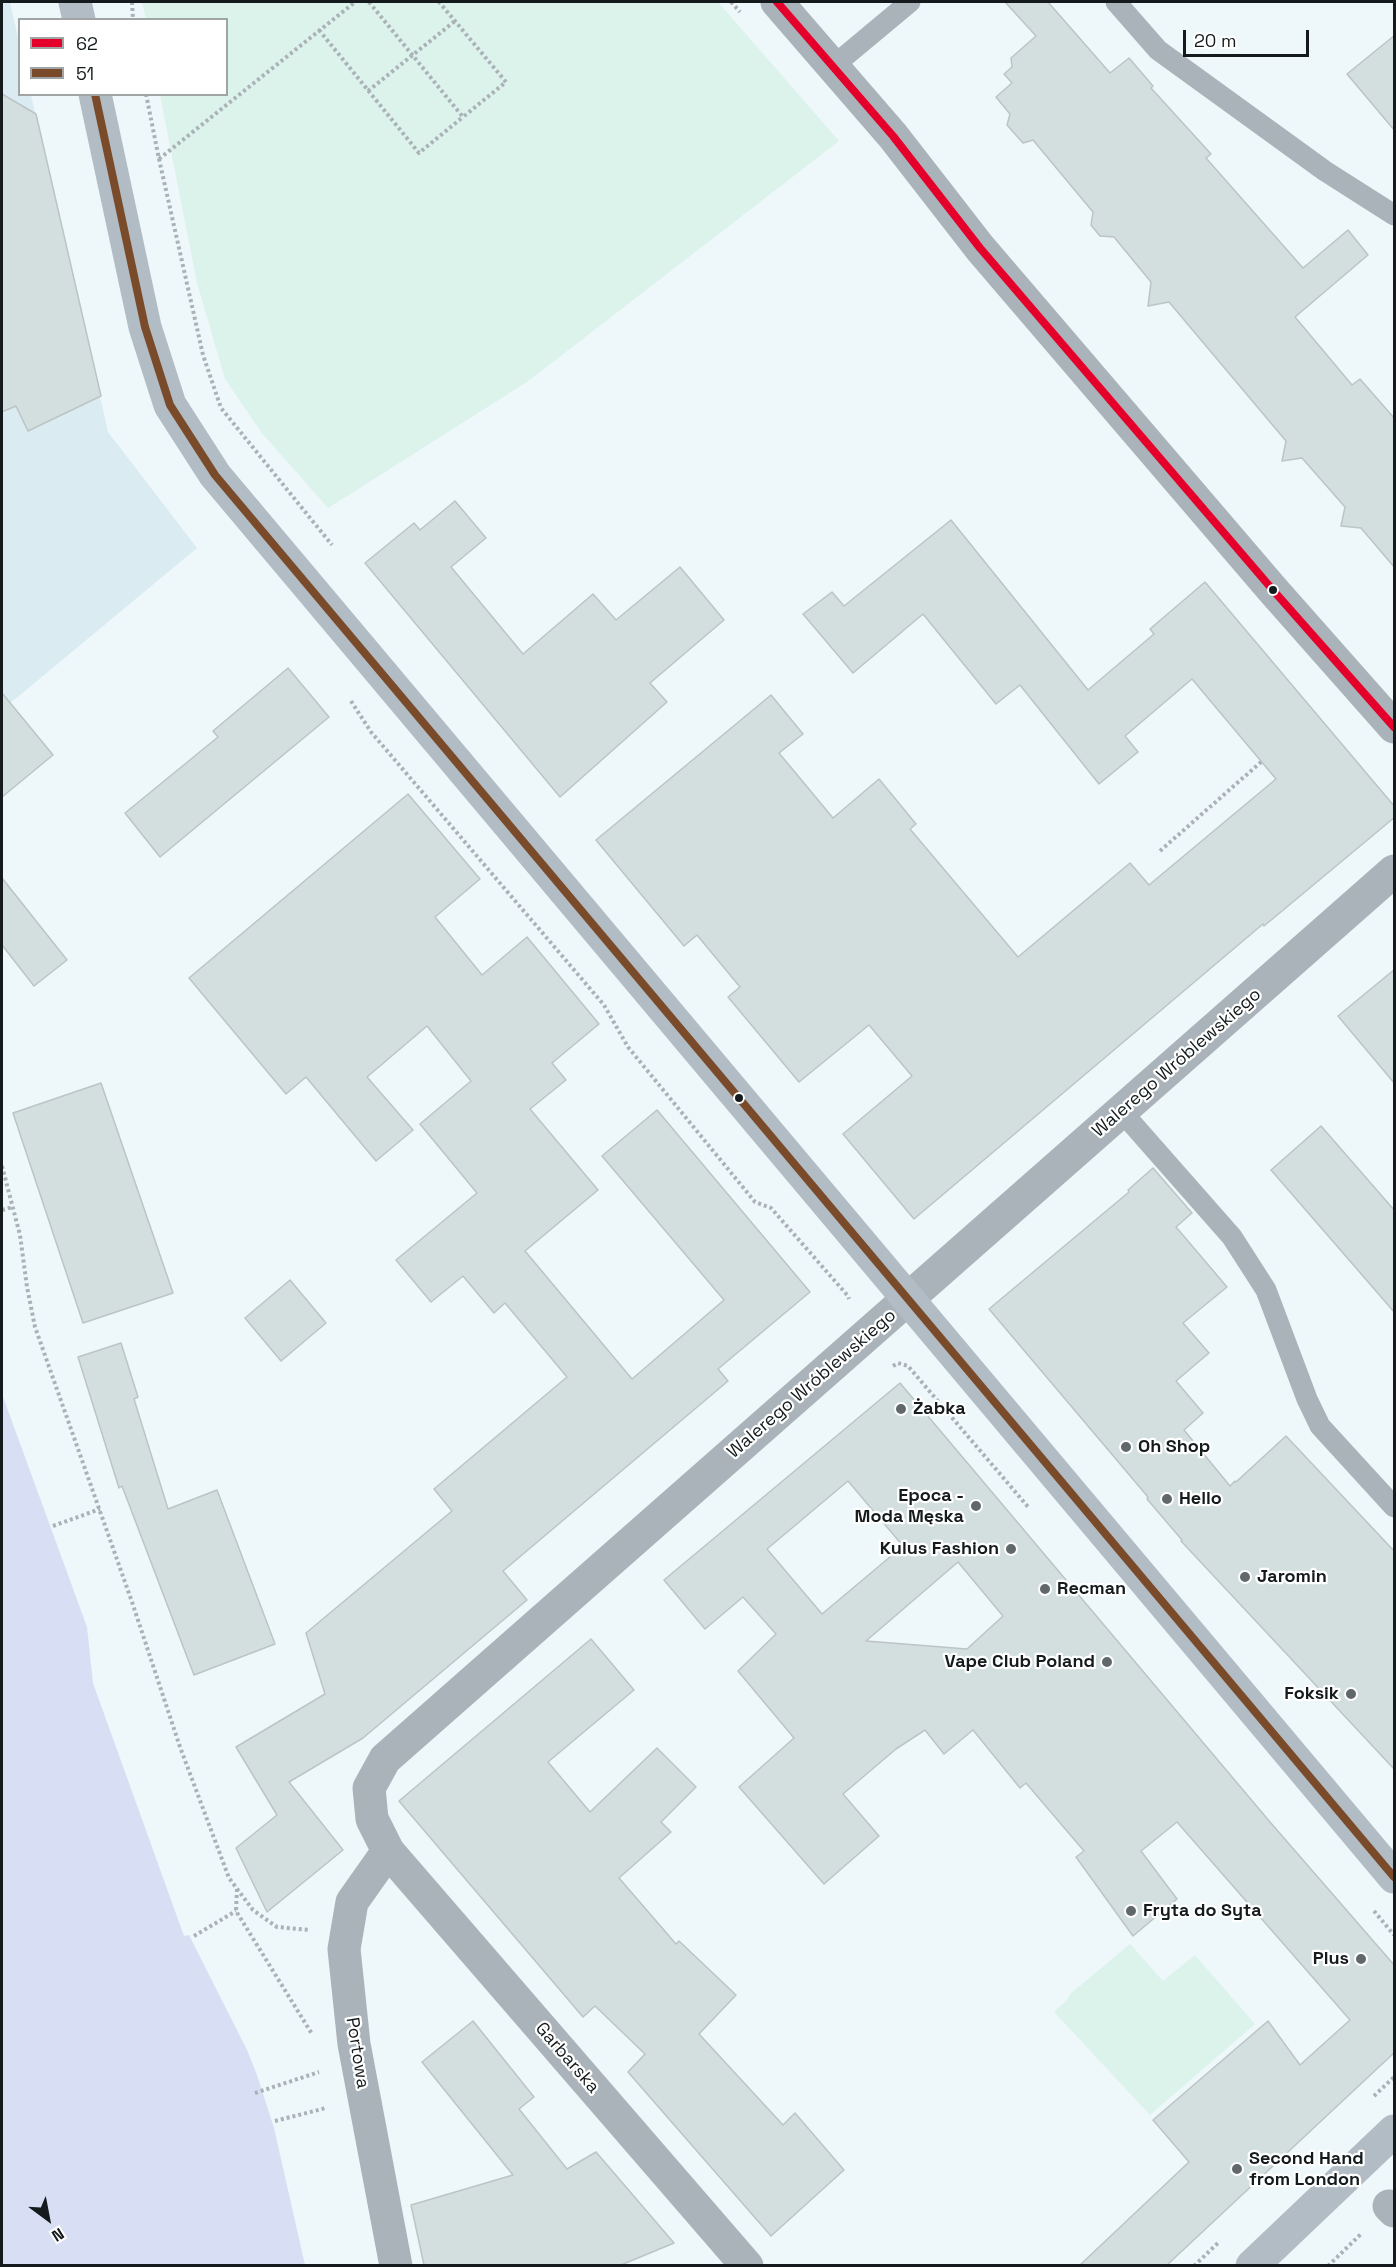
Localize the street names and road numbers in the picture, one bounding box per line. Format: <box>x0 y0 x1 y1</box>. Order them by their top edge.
street label: Walerego Wróblewskiego <box>1088 984 1266 1142</box>
street label: Walerego Wróblewskiego <box>723 1305 901 1463</box>
street label: Portowa <box>341 2016 373 2090</box>
street label: Garbarska <box>530 2018 604 2098</box>

